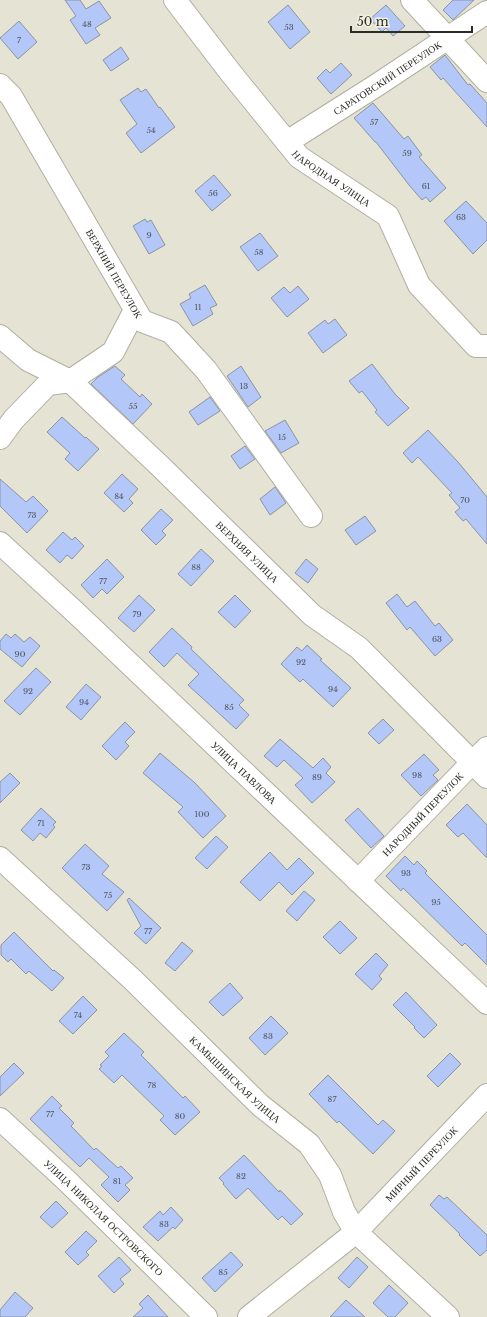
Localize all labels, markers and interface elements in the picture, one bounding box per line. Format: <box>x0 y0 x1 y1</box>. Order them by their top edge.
scale bar <box>351 8 472 34</box>
text: 50 m <box>357 14 389 29</box>
house number: 48 <box>82 19 92 29</box>
house number: 53 <box>284 22 294 32</box>
house number: 7 <box>17 35 22 45</box>
street label: САРАТОВСКИЙ ПЕРЕУЛОК <box>331 38 444 118</box>
house number: 57 <box>370 117 379 127</box>
house number: 54 <box>146 125 156 135</box>
street label: НАРОДНАЯ УЛИЦА <box>289 148 374 210</box>
house number: 59 <box>402 148 412 158</box>
house number: 61 <box>422 181 431 191</box>
house number: 56 <box>208 188 218 198</box>
house number: 63 <box>456 212 466 222</box>
street label: ВЕРХНИЙ ПЕРЕУЛОК <box>83 227 145 321</box>
house number: 9 <box>146 230 152 240</box>
house number: 58 <box>254 247 264 257</box>
house number: 11 <box>194 302 202 312</box>
house number: 13 <box>240 381 248 391</box>
house number: 55 <box>128 401 138 411</box>
house number: 15 <box>278 432 287 442</box>
house number: 84 <box>114 491 124 501</box>
house number: 70 <box>460 495 470 505</box>
house number: 73 <box>28 510 37 520</box>
street label: ВЕРХНЯЯ УЛИЦА <box>213 518 282 586</box>
house number: 88 <box>191 562 201 572</box>
house number: 77 <box>99 576 108 586</box>
house number: 79 <box>132 609 142 619</box>
house number: 63 <box>432 634 442 644</box>
house number: 90 <box>15 649 26 659</box>
house number: 92 <box>296 657 306 667</box>
house number: 94 <box>328 684 338 694</box>
house number: 92 <box>23 686 33 696</box>
house number: 94 <box>79 697 89 707</box>
house number: 85 <box>224 702 234 712</box>
street label: УЛИЦА ПАВЛОВА <box>208 739 280 807</box>
street label: НАРОДНЫЙ ПЕРЕУЛОК <box>380 770 467 859</box>
house number: 98 <box>412 770 422 780</box>
house number: 89 <box>312 772 322 782</box>
house number: 100 <box>195 809 210 819</box>
house number: 71 <box>37 818 45 828</box>
house number: 73 <box>82 862 91 872</box>
house number: 93 <box>401 868 411 878</box>
house number: 75 <box>104 890 113 900</box>
house number: 95 <box>431 897 441 907</box>
house number: 77 <box>144 926 153 936</box>
house number: 74 <box>74 1010 83 1020</box>
house number: 83 <box>263 1031 273 1041</box>
street label: КАМЫШИНСКАЯ УЛИЦА <box>187 1033 284 1126</box>
house number: 78 <box>148 1080 157 1090</box>
house number: 87 <box>328 1094 337 1104</box>
house number: 77 <box>46 1109 55 1119</box>
house number: 80 <box>175 1111 186 1121</box>
street label: МИРНЫЙ ПЕРЕУЛОК <box>383 1123 461 1205</box>
street label: УЛИЦА НИКОЛАЯ ОСТРОВСКОГО <box>41 1157 166 1279</box>
house number: 82 <box>236 1171 246 1181</box>
house number: 81 <box>113 1176 122 1186</box>
house number: 83 <box>159 1219 169 1229</box>
house number: 85 <box>218 1267 228 1277</box>

